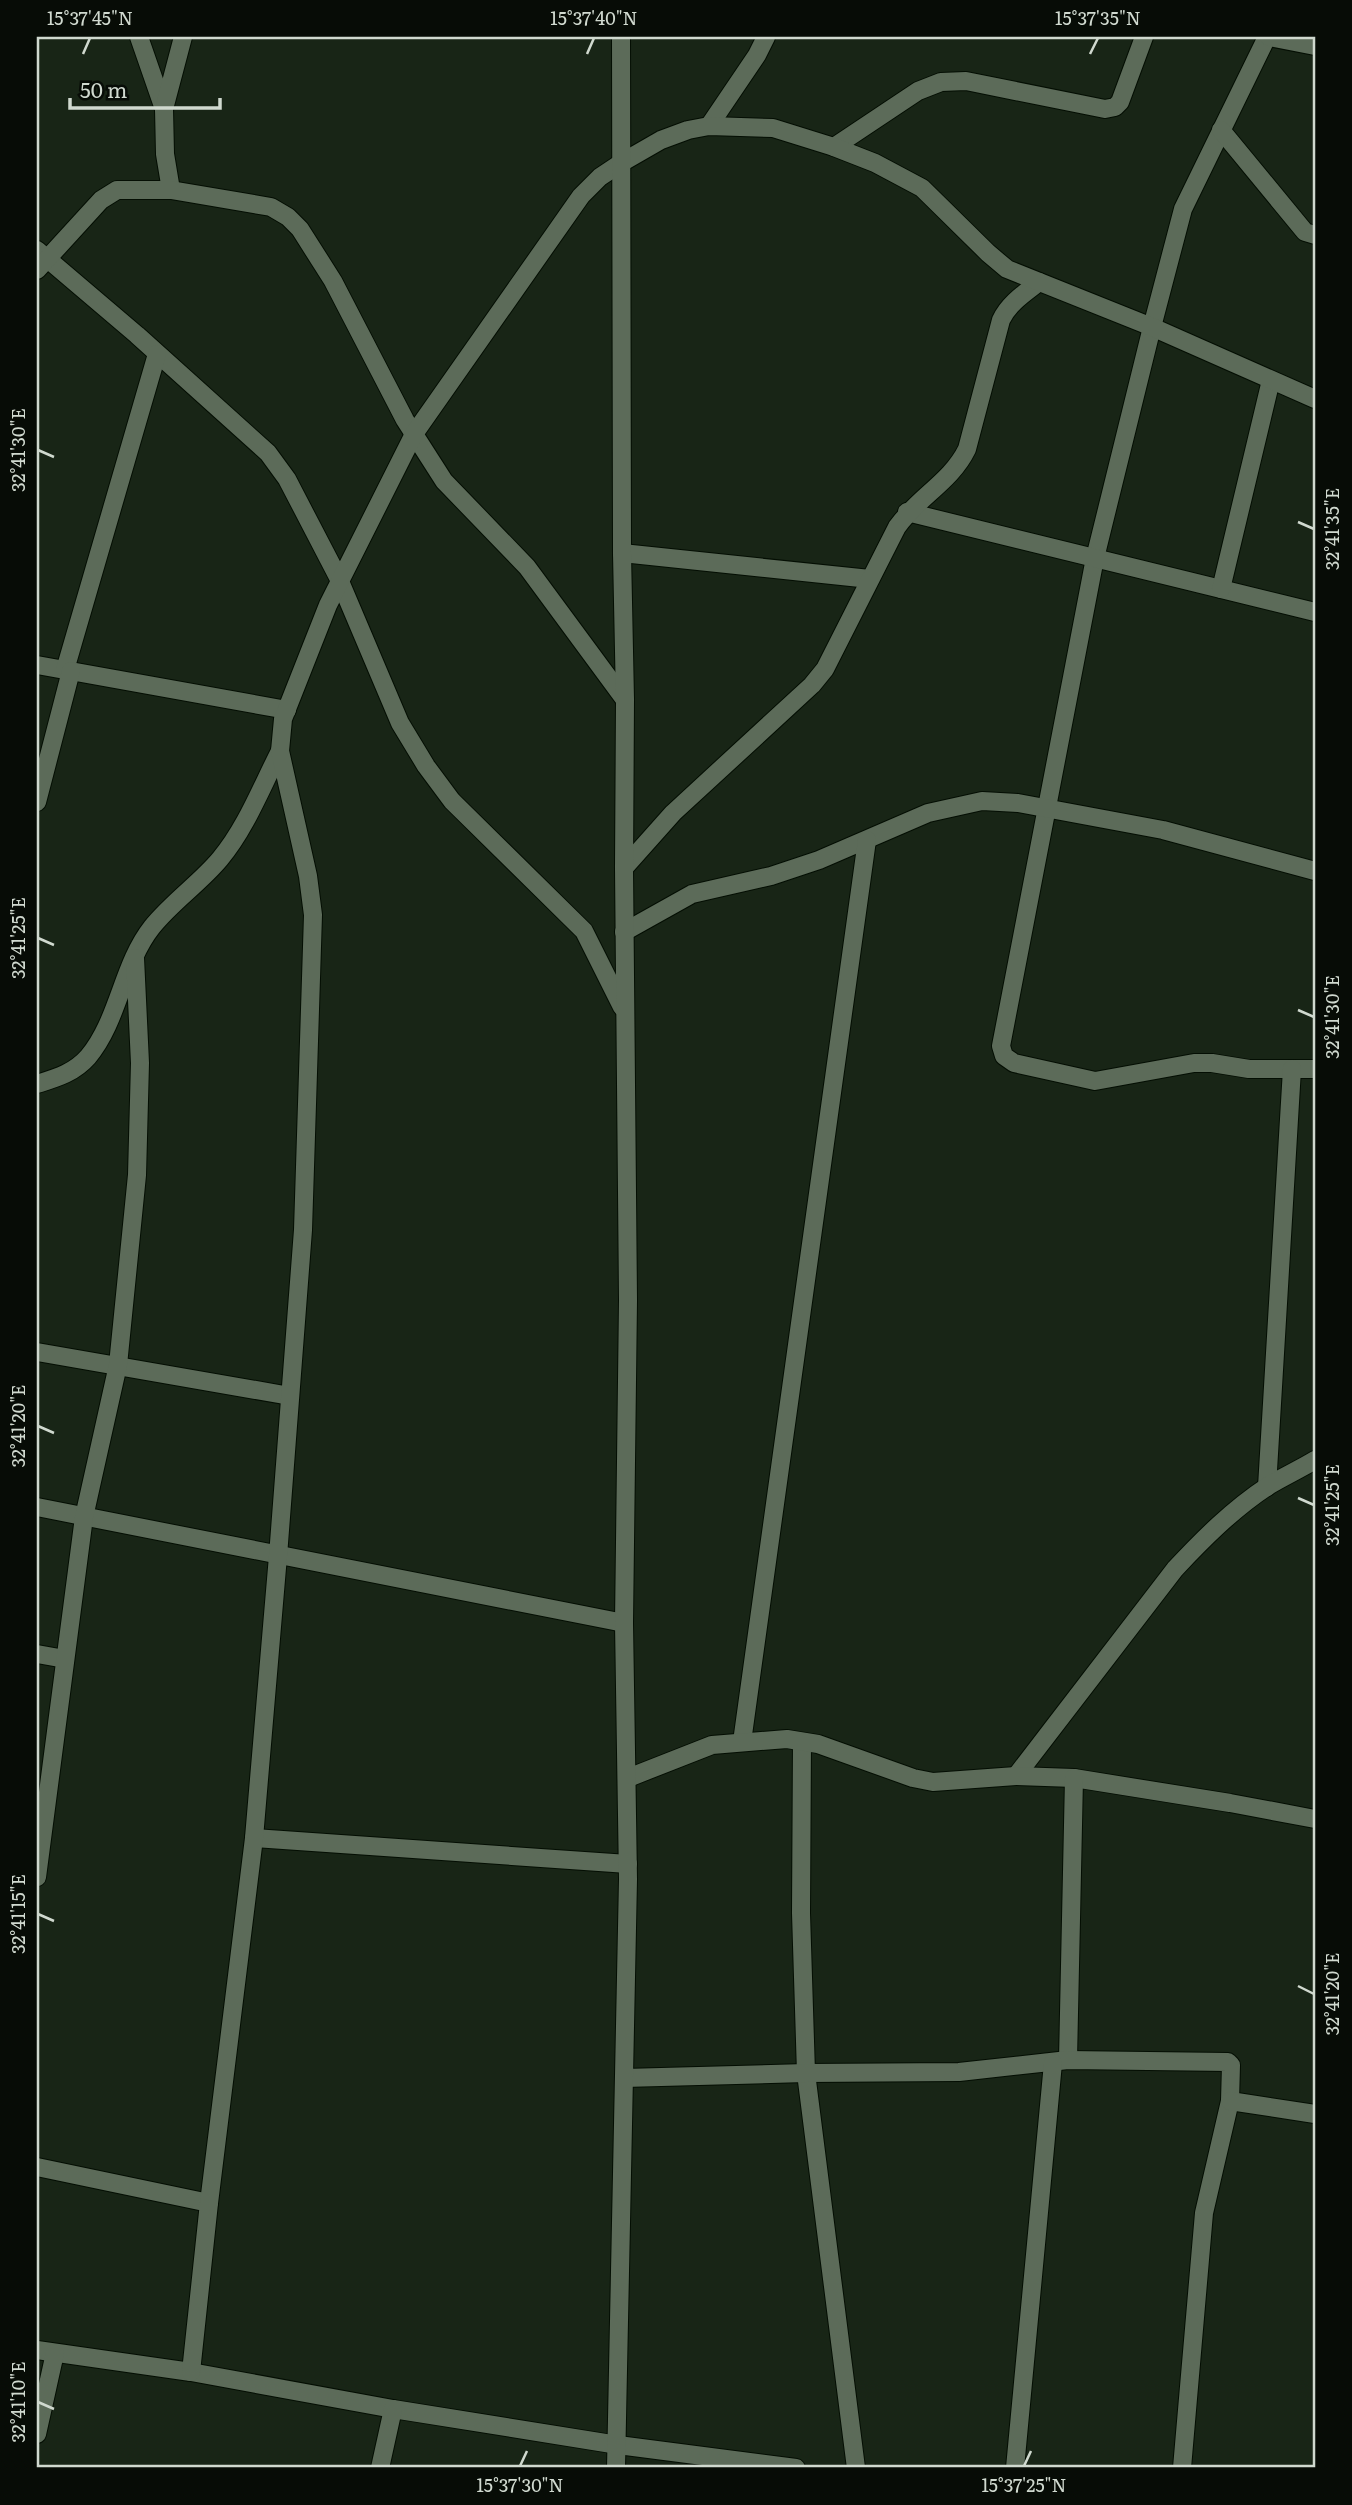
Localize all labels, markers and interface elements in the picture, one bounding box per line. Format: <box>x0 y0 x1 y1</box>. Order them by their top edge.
text: 15°37'45"N <box>47 4 133 31</box>
text: 15°37'40"N <box>550 4 638 31</box>
text: 15°37'35"N <box>1055 4 1141 31</box>
scale bar <box>70 66 220 110</box>
text: 50 m <box>80 73 127 104</box>
text: 32°41'30"E <box>4 408 31 492</box>
text: 32°41'35"E <box>1318 488 1345 570</box>
text: 32°41'25"E <box>4 897 31 979</box>
text: 32°41'30"E <box>1318 975 1345 1059</box>
text: 32°41'20"E <box>4 1384 31 1468</box>
text: 32°41'25"E <box>1318 1464 1345 1546</box>
text: 32°41'15"E <box>4 1874 31 1954</box>
text: 32°41'20"E <box>1318 1952 1345 2036</box>
text: 32°41'10"E <box>4 2361 31 2443</box>
text: 15°37'30"N <box>476 2471 564 2498</box>
text: 15°37'25"N <box>981 2471 1067 2498</box>

